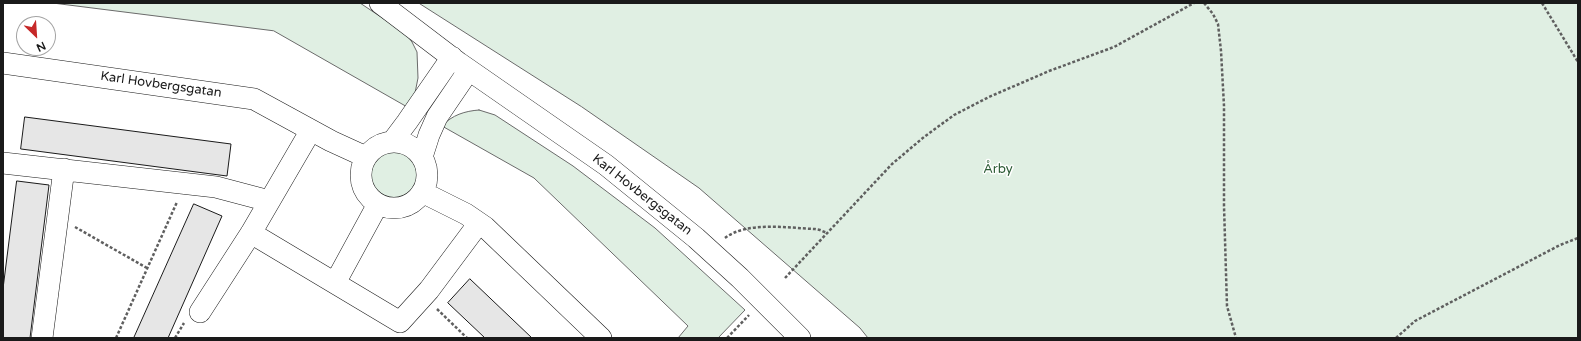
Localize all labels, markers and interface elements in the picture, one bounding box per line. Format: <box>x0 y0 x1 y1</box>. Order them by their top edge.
north arrow <box>16 16 56 56</box>
text: N <box>34 39 48 54</box>
street label: Karl Hovbergsgatan <box>99 69 223 101</box>
street label: Karl Hovbergsgatan <box>589 151 695 239</box>
park label: Årby <box>983 162 1013 178</box>

